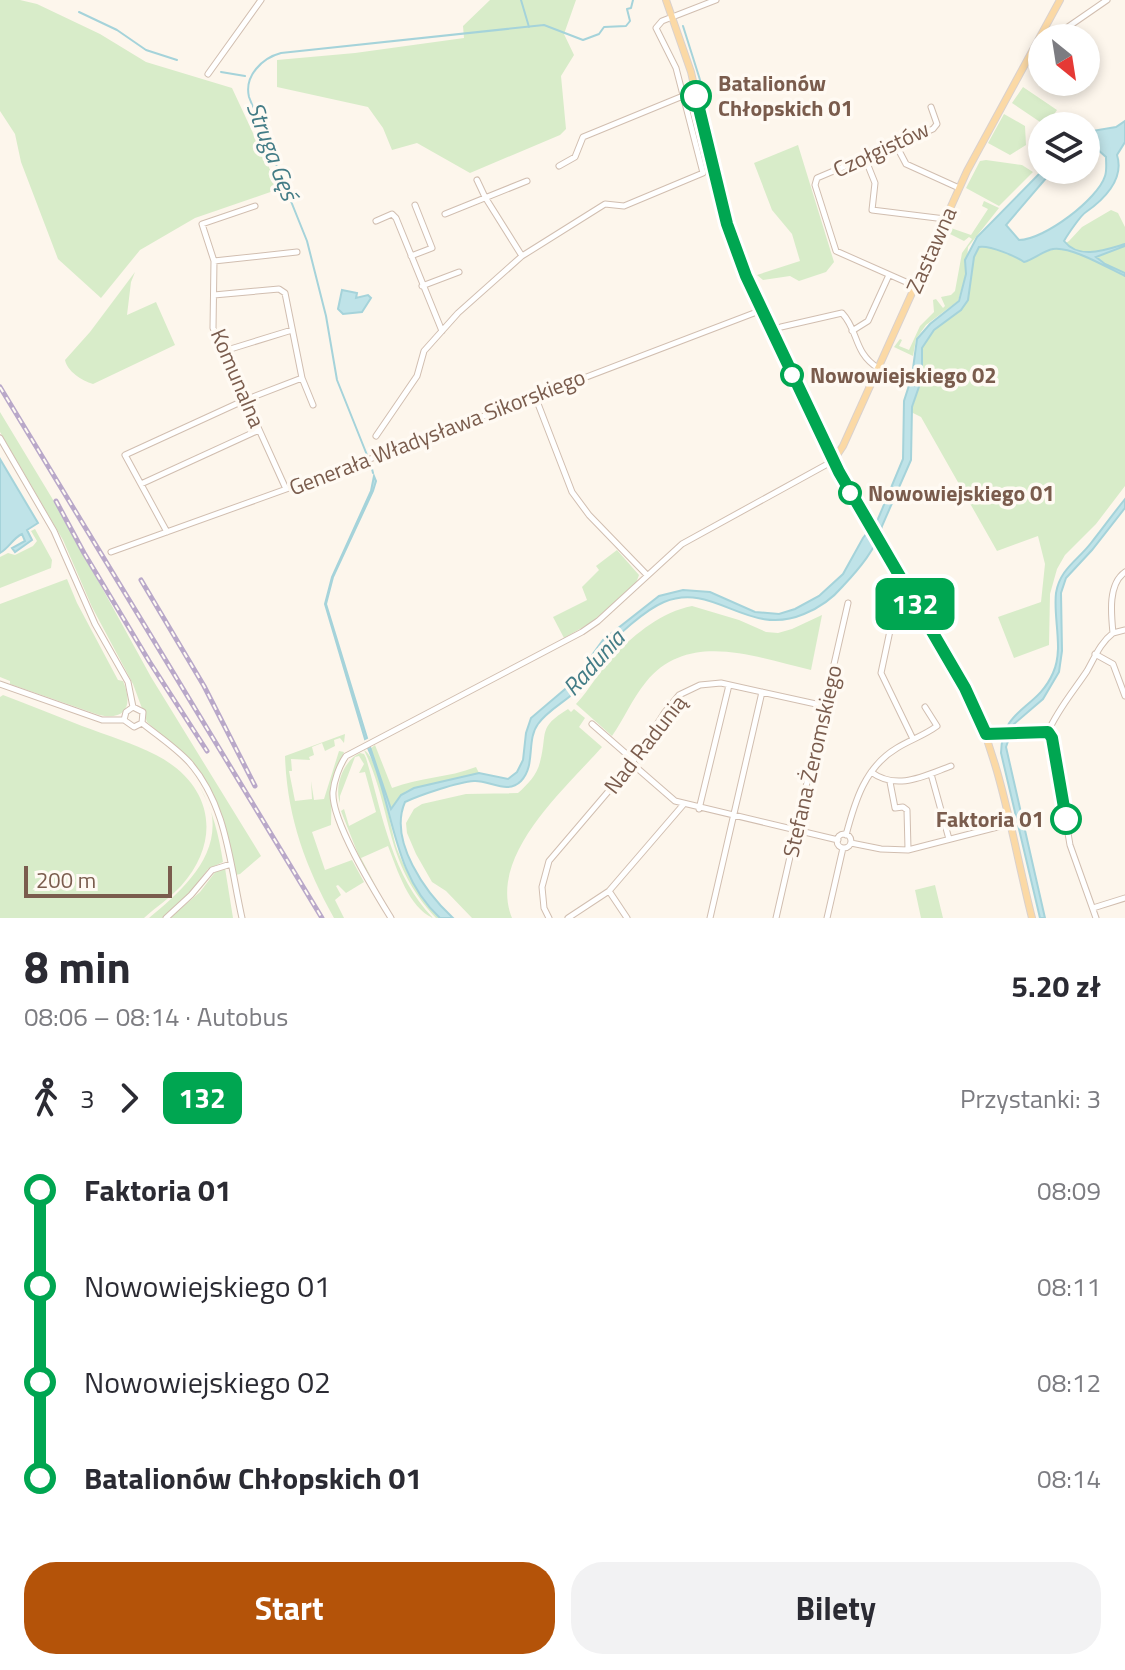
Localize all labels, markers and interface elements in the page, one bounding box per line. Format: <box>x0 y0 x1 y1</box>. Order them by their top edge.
north arrow <box>1028 24 1100 96</box>
map controls <box>1028 24 1100 184</box>
place label: Batalionów Chłopskich 01 <box>718 66 853 125</box>
marker: Batalionów Chłopskich 01 <box>681 81 711 111</box>
water label: Struga Gęś <box>238 96 309 208</box>
street label: Czołgistów <box>827 112 935 186</box>
button: layers <box>1028 112 1100 184</box>
street label: Zastawna <box>897 201 965 299</box>
street label: Komunalna <box>202 323 274 433</box>
place label: Nowowiejskiego 02 <box>810 358 997 392</box>
street label: Generała Władysława Sikorskiego <box>284 360 590 504</box>
marker: Nowowiejskiego 02 <box>781 364 803 386</box>
place label: Nowowiejskiego 01 <box>868 476 1055 510</box>
marker: Nowowiejskiego 01 <box>839 482 861 504</box>
line badge: 132 <box>869 578 961 630</box>
text: 132 <box>891 582 939 625</box>
water label: Radunia <box>554 620 634 703</box>
street label: Stefana Żeromskiego <box>773 662 851 860</box>
street label: Nad Radunią <box>595 687 695 801</box>
place label: Faktoria 01 <box>936 802 1044 836</box>
marker: Faktoria 01 <box>1051 804 1081 834</box>
scale bar <box>24 862 172 898</box>
text: 200 m <box>36 863 96 897</box>
text: 8 min <box>24 933 131 1000</box>
text: 5.20 zł <box>1011 963 1101 1009</box>
text: 08:06 – 08:14 · Autobus <box>24 997 288 1036</box>
icon: walk <box>24 1076 68 1120</box>
icon: forward <box>107 1076 151 1120</box>
text: 132 <box>179 1076 226 1119</box>
text: 3 <box>80 1079 95 1118</box>
text: Przystanki: 3 <box>960 1079 1101 1118</box>
text: Faktoria 01 <box>84 1167 232 1213</box>
text: 08:09 <box>1037 1171 1101 1210</box>
text: Nowowiejskiego 01 <box>84 1263 331 1309</box>
text: 08:11 <box>1037 1267 1101 1306</box>
text: Nowowiejskiego 02 <box>84 1359 331 1405</box>
text: 08:12 <box>1037 1363 1101 1402</box>
text: Batalionów Chłopskich 01 <box>84 1455 422 1501</box>
text: 08:14 <box>1037 1459 1101 1498</box>
button: Start <box>24 1562 555 1654</box>
button: Bilety <box>571 1562 1101 1654</box>

